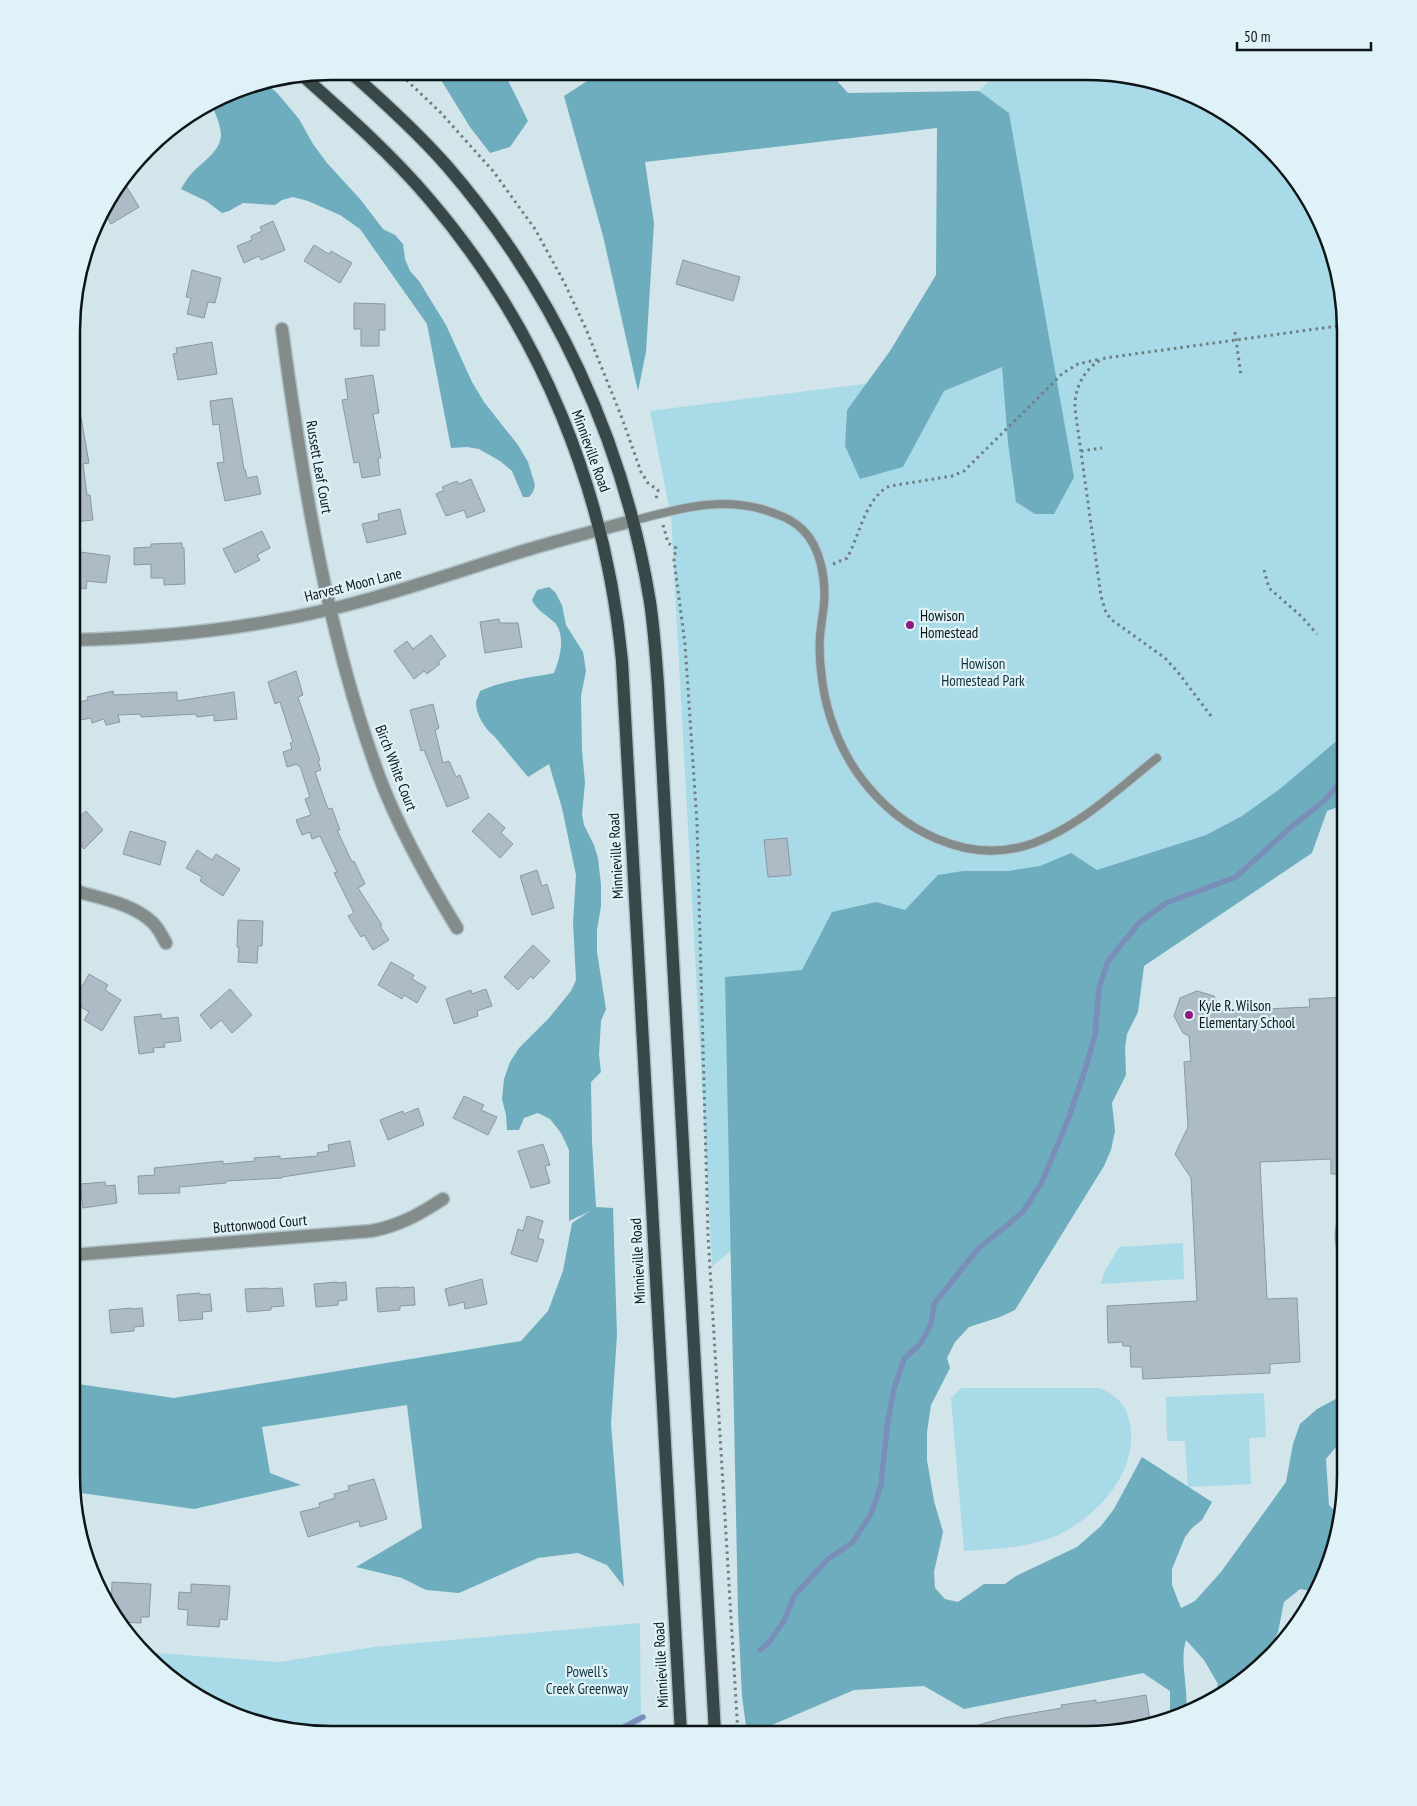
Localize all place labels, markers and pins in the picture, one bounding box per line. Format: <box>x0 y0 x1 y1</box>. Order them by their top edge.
place label: Howison Homestead <box>920 606 978 642</box>
marker: Howison Homestead <box>904 619 916 631</box>
place label: Kyle R. Wilson Elementary School <box>1199 996 1296 1032</box>
marker: Kyle R. Wilson Elementary School <box>1183 1009 1195 1021</box>

